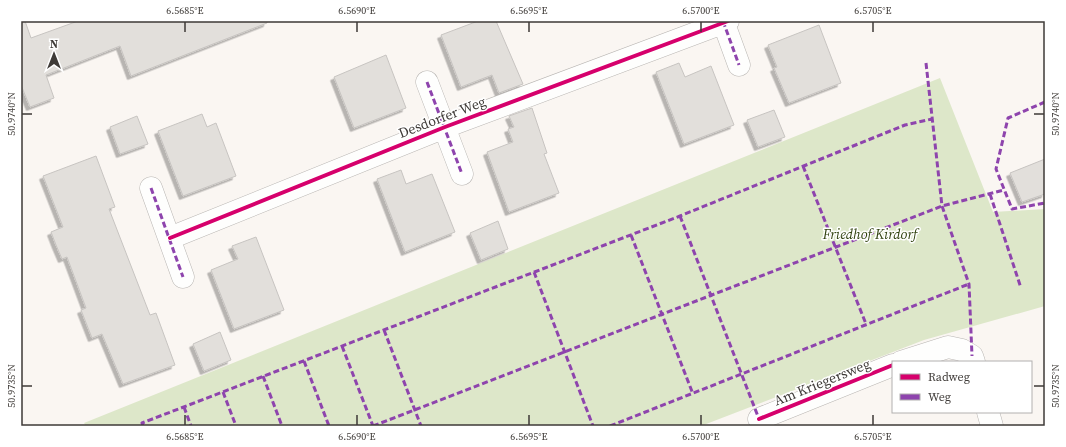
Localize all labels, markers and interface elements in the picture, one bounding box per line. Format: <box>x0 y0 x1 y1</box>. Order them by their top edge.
text: 6.5685°E <box>166 4 204 17</box>
text: 6.5690°E <box>338 4 376 17</box>
text: 6.5695°E <box>510 4 548 17</box>
text: 6.5700°E <box>682 4 720 17</box>
text: 6.5705°E <box>854 4 892 17</box>
north arrow <box>34 34 74 74</box>
text: N <box>50 37 58 52</box>
street label: Desdorfer Weg <box>395 91 489 143</box>
text: 50.9740°N <box>5 92 18 136</box>
text: 50.9740°N <box>1049 92 1062 136</box>
park label: Friedhof Kirdorf <box>822 224 920 244</box>
street label: Am Kriegersweg <box>771 353 873 411</box>
legend <box>892 361 1032 413</box>
text: 50.9735°N <box>5 364 18 408</box>
text: 50.9735°N <box>1049 364 1062 408</box>
text: Radweg <box>928 369 970 385</box>
text: Weg <box>928 389 951 405</box>
text: 6.5685°E <box>166 430 204 443</box>
text: 6.5690°E <box>338 430 376 443</box>
text: 6.5695°E <box>510 430 548 443</box>
text: 6.5700°E <box>682 430 720 443</box>
text: 6.5705°E <box>854 430 892 443</box>

